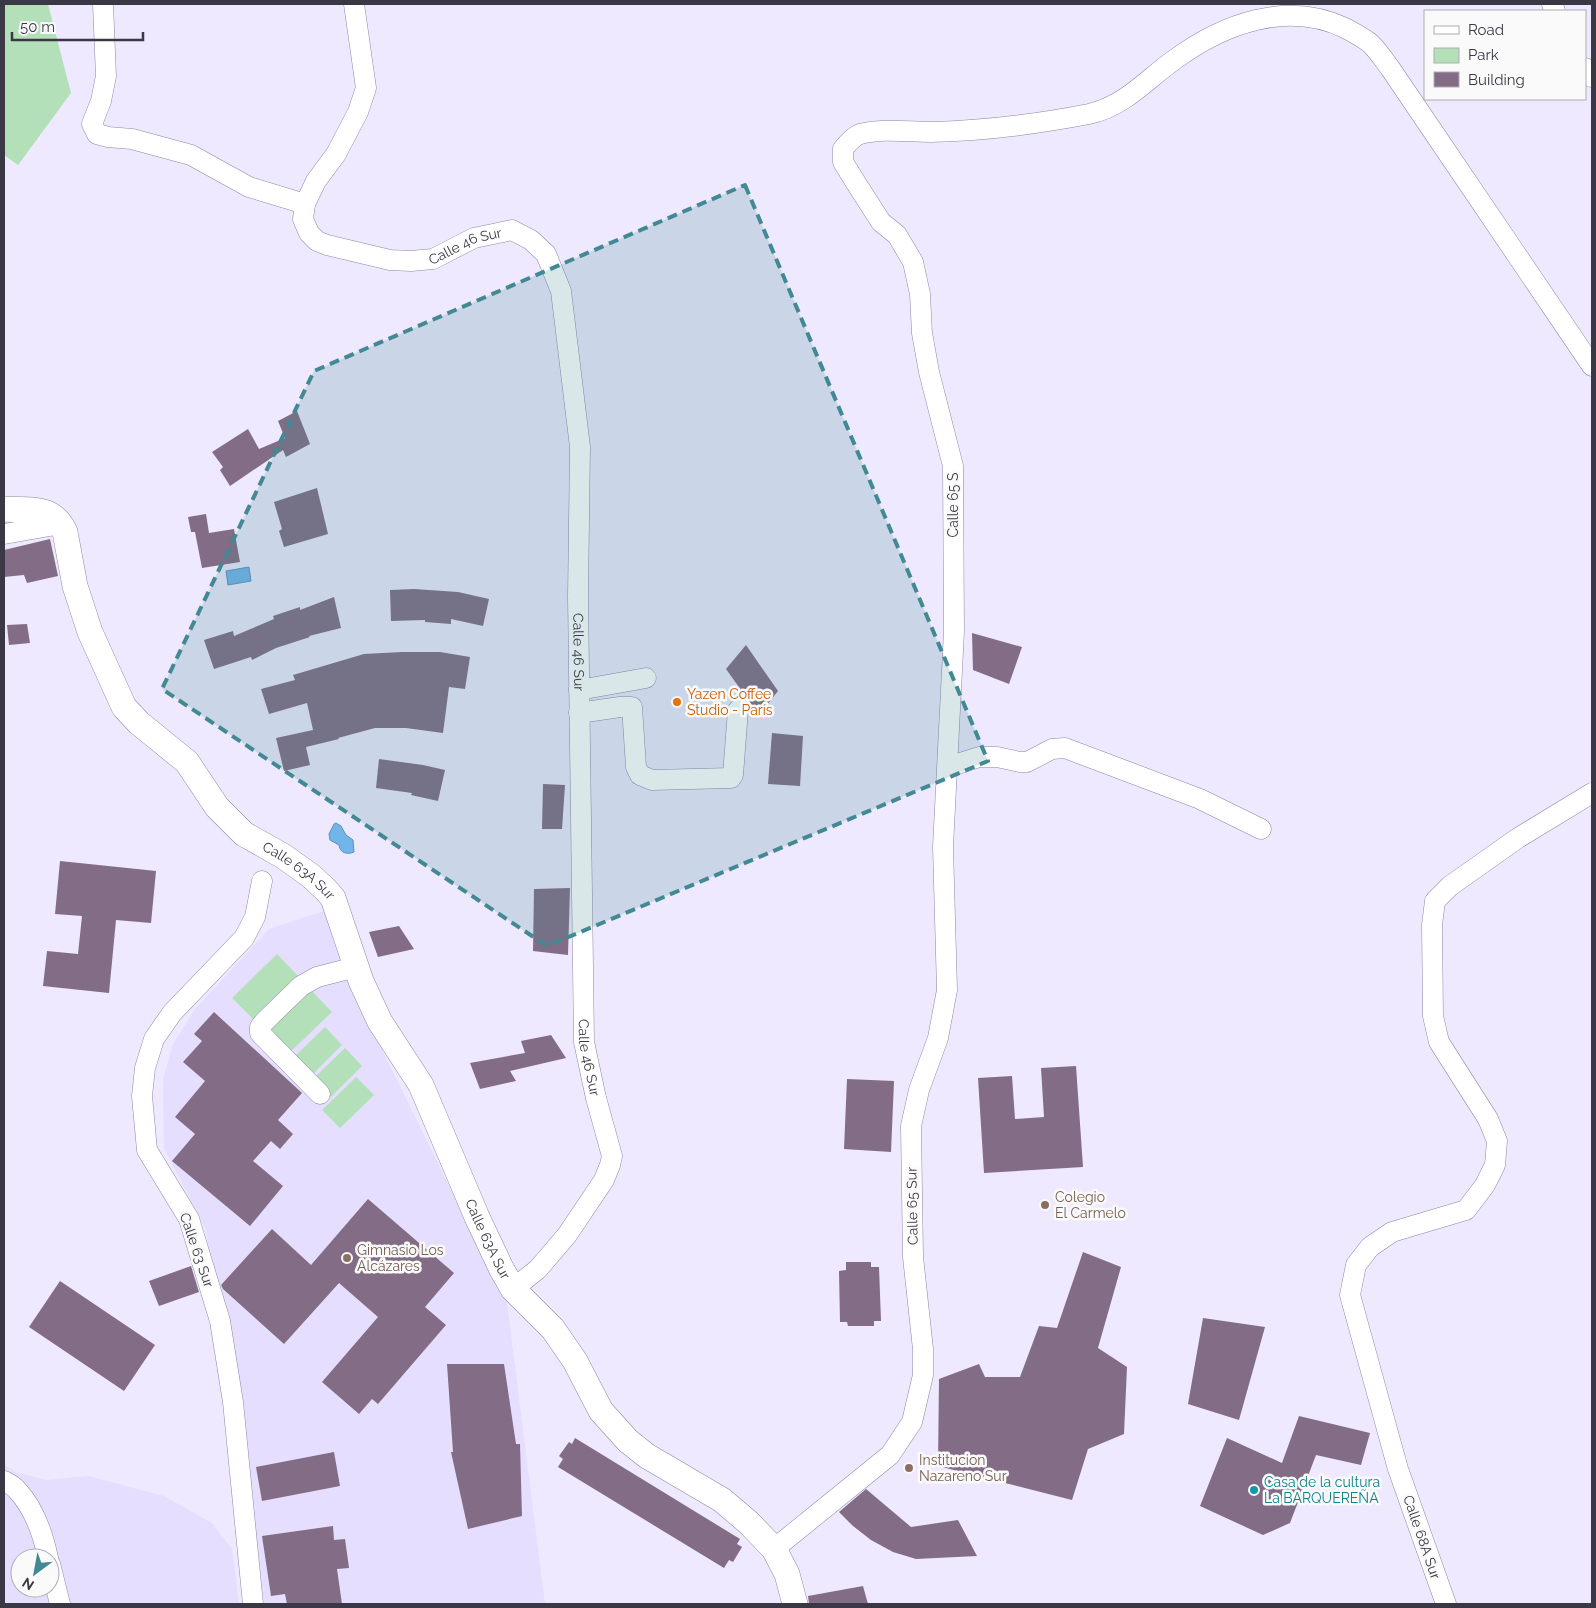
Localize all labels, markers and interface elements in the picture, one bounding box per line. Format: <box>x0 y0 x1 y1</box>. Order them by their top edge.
scale bar <box>12 10 144 42</box>
legend <box>1424 10 1586 100</box>
text: 50 m <box>20 18 55 36</box>
text: Road <box>1468 21 1504 39</box>
text: Park <box>1468 46 1499 64</box>
text: Building <box>1468 71 1525 89</box>
street label: Calle 46 Sur <box>426 224 503 268</box>
street label: Calle 65 S <box>945 472 961 537</box>
street label: Calle 46 Sur <box>570 613 587 691</box>
place label: Yazen Coffee Studio - París <box>687 686 773 718</box>
marker: Yazen Coffee Studio - París <box>671 696 683 708</box>
street label: Calle 63A Sur <box>260 838 339 903</box>
street label: Calle 46 Sur <box>576 1019 603 1098</box>
street label: Calle 65 Sur <box>903 1167 921 1245</box>
place label: Colegio El Carmelo <box>1055 1189 1126 1221</box>
street label: Calle 63A Sur <box>462 1196 514 1282</box>
marker: Colegio El Carmelo <box>1039 1199 1051 1211</box>
street label: Calle 63 Sur <box>177 1211 217 1289</box>
place label: Gimnasio Los Alcázares <box>357 1242 444 1274</box>
marker: Gimnasio Los Alcázares <box>341 1252 353 1264</box>
place label: Institucion Nazareno Sur <box>919 1452 1007 1484</box>
marker: Institucion Nazareno Sur <box>903 1462 915 1474</box>
place label: Casa de la cultura La BARQUEREÑA <box>1264 1474 1380 1506</box>
marker: Casa de la cultura La BARQUEREÑA <box>1248 1484 1260 1496</box>
street label: Calle 68A Sur <box>1400 1493 1444 1581</box>
north arrow <box>10 1548 60 1598</box>
text: N <box>19 1574 37 1594</box>

